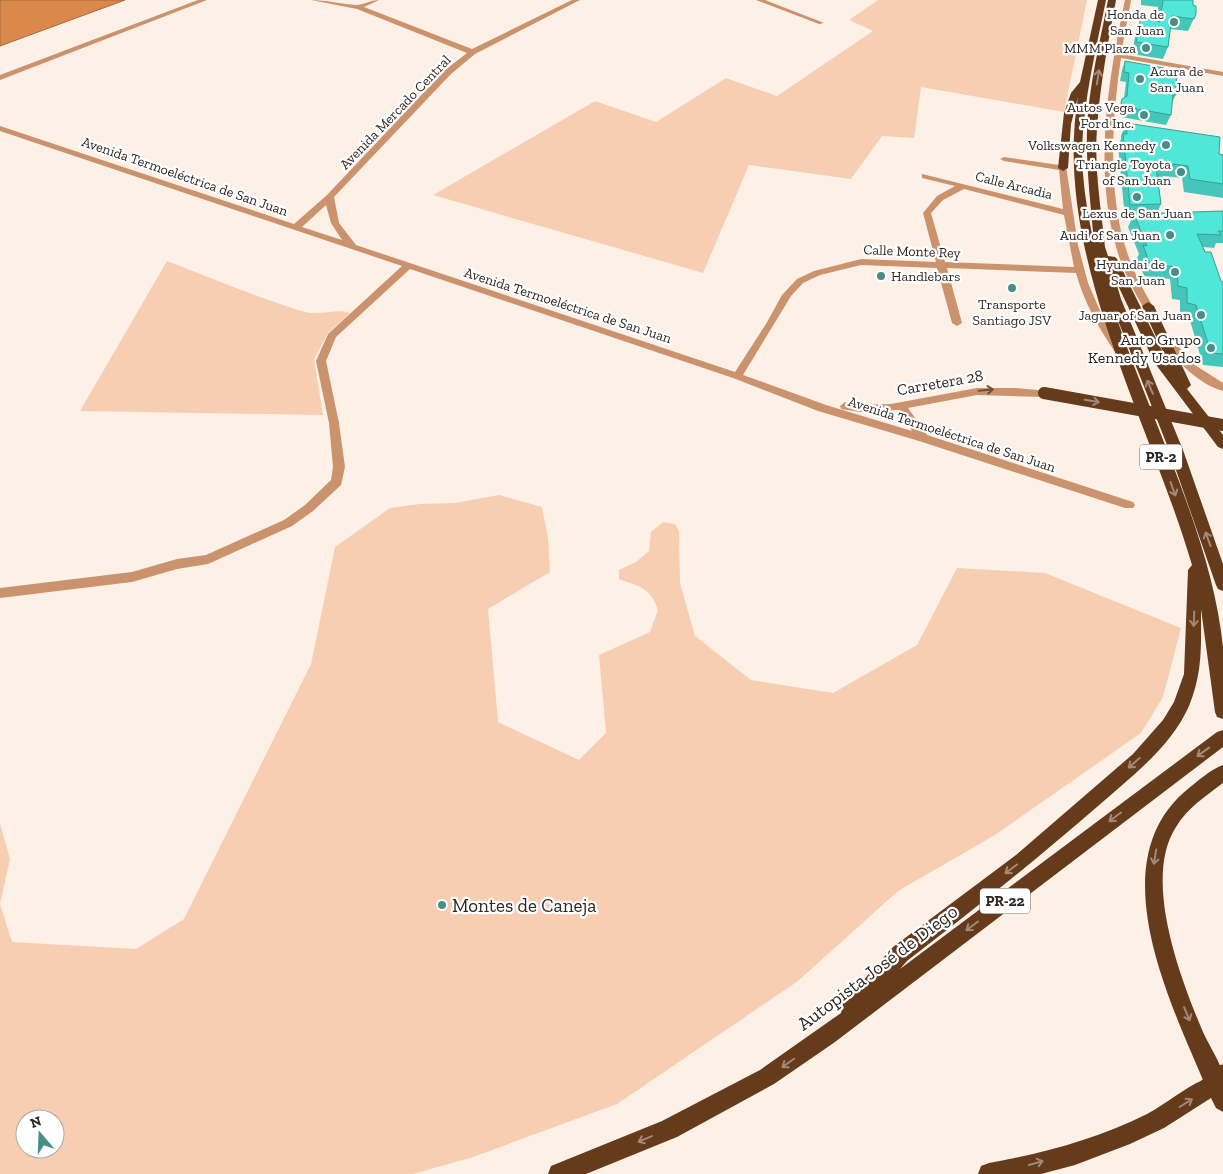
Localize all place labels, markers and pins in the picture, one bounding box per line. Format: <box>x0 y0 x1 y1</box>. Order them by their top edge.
place label: Honda de San Juan <box>1107 6 1164 39</box>
marker: Honda de San Juan <box>1168 16 1180 28</box>
place label: MMM Plaza <box>1064 40 1136 57</box>
marker: MMM Plaza <box>1140 42 1152 54</box>
place label: Acura de San Juan <box>1150 63 1204 96</box>
marker: Acura de San Juan <box>1134 73 1146 85</box>
place label: Autos Vega Ford Inc. <box>1067 99 1134 132</box>
marker: Autos Vega Ford Inc. <box>1138 109 1150 121</box>
place label: Volkswagen Kennedy <box>1027 137 1157 154</box>
marker: Volkswagen Kennedy <box>1160 139 1172 151</box>
place label: Triangle Toyota of San Juan <box>1076 156 1171 189</box>
marker: Triangle Toyota of San Juan <box>1175 166 1187 178</box>
marker: Lexus de San Juan <box>1131 191 1143 203</box>
place label: Lexus de San Juan <box>1082 205 1192 222</box>
place label: Audi of San Juan <box>1060 227 1160 244</box>
marker: Audi of San Juan <box>1164 229 1176 241</box>
place label: Hyundai de San Juan <box>1096 256 1165 289</box>
marker: Hyundai de San Juan <box>1169 266 1181 278</box>
place label: Handlebars <box>891 268 960 285</box>
marker: Handlebars <box>875 270 887 282</box>
marker: Transporte Santiago JSV <box>1006 282 1018 294</box>
place label: Transporte Santiago JSV <box>973 296 1052 329</box>
place label: Jaguar of San Juan <box>1078 307 1191 324</box>
marker: Jaguar of San Juan <box>1195 309 1207 321</box>
place label: Auto Grupo Kennedy Usados <box>1088 330 1201 367</box>
marker: Auto Grupo Kennedy Usados <box>1205 342 1217 354</box>
place label: Montes de Caneja <box>452 894 596 917</box>
marker: Montes de Caneja <box>436 899 448 911</box>

